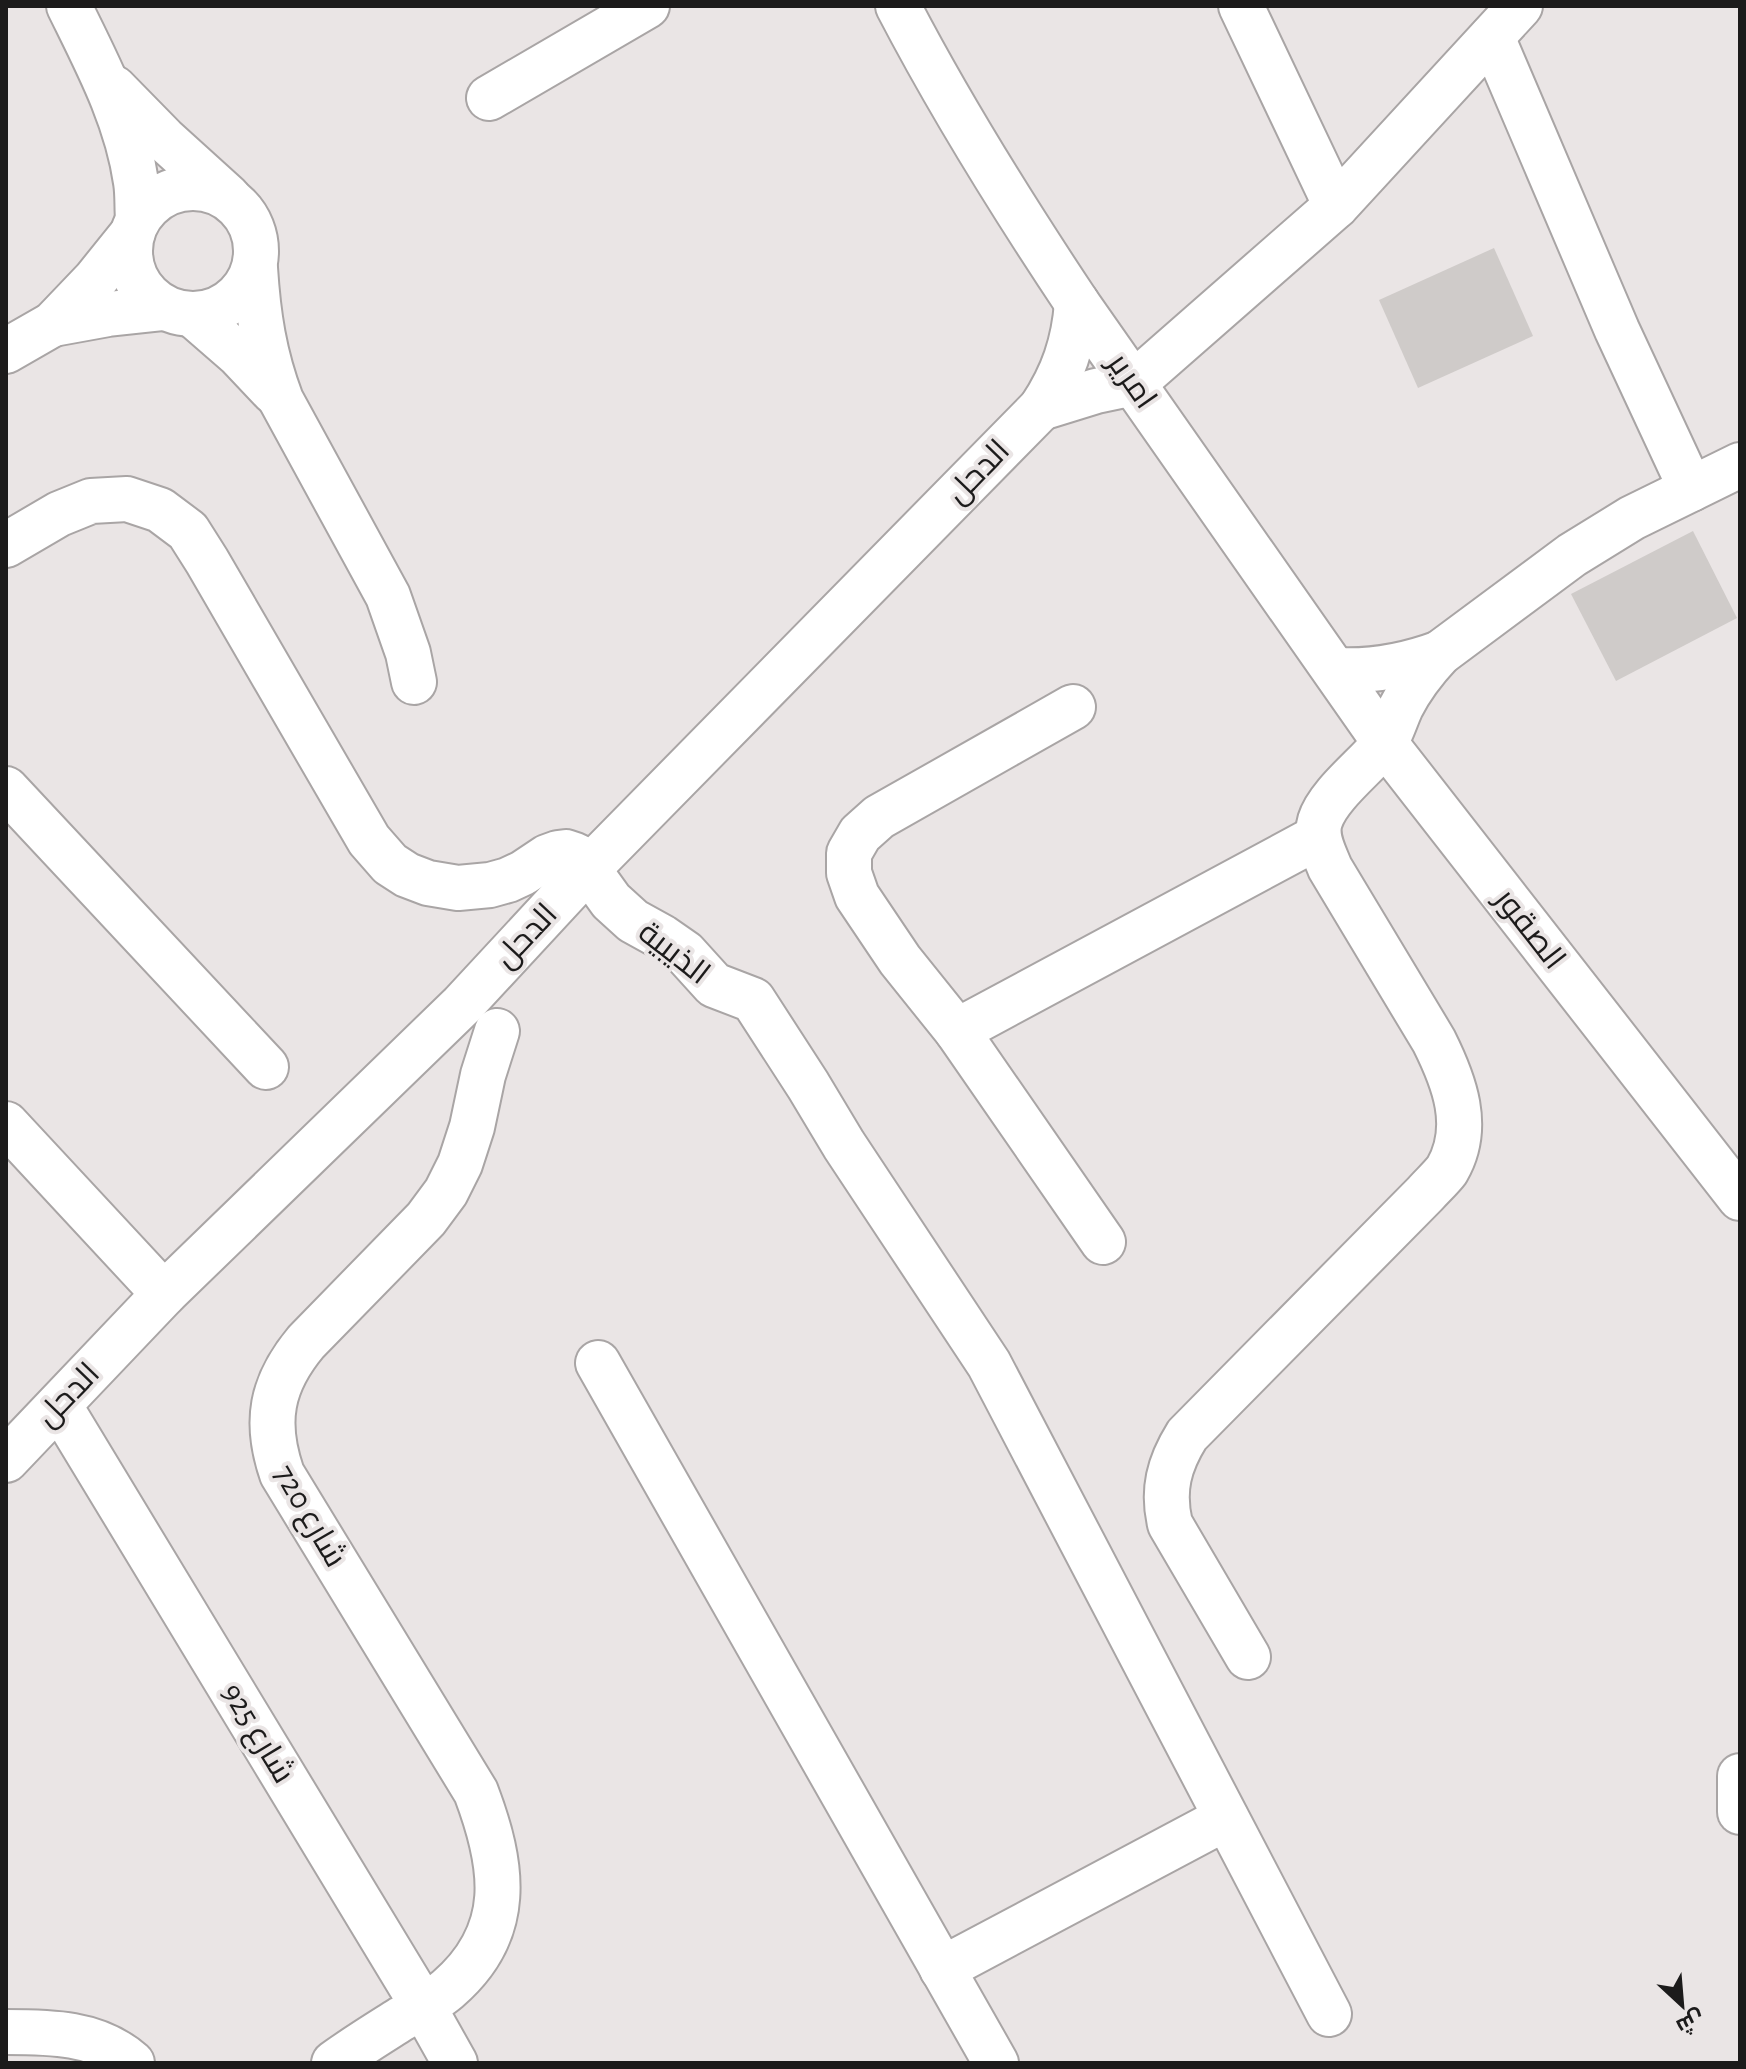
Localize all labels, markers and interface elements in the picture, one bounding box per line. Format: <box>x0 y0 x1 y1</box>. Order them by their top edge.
street label: امرير <box>1100 346 1162 415</box>
street label: الدحل <box>941 434 1017 511</box>
street label: الصقور <box>1487 881 1571 976</box>
street label: الدحل <box>489 898 565 976</box>
street label: الذيبية <box>632 916 716 990</box>
street label: الدحل <box>31 1357 107 1434</box>
street label: شارع 720 <box>264 1459 352 1575</box>
street label: شارع 925 <box>212 1678 300 1791</box>
north arrow <box>1642 1965 1722 2045</box>
text: ش <box>1672 2004 1708 2039</box>

